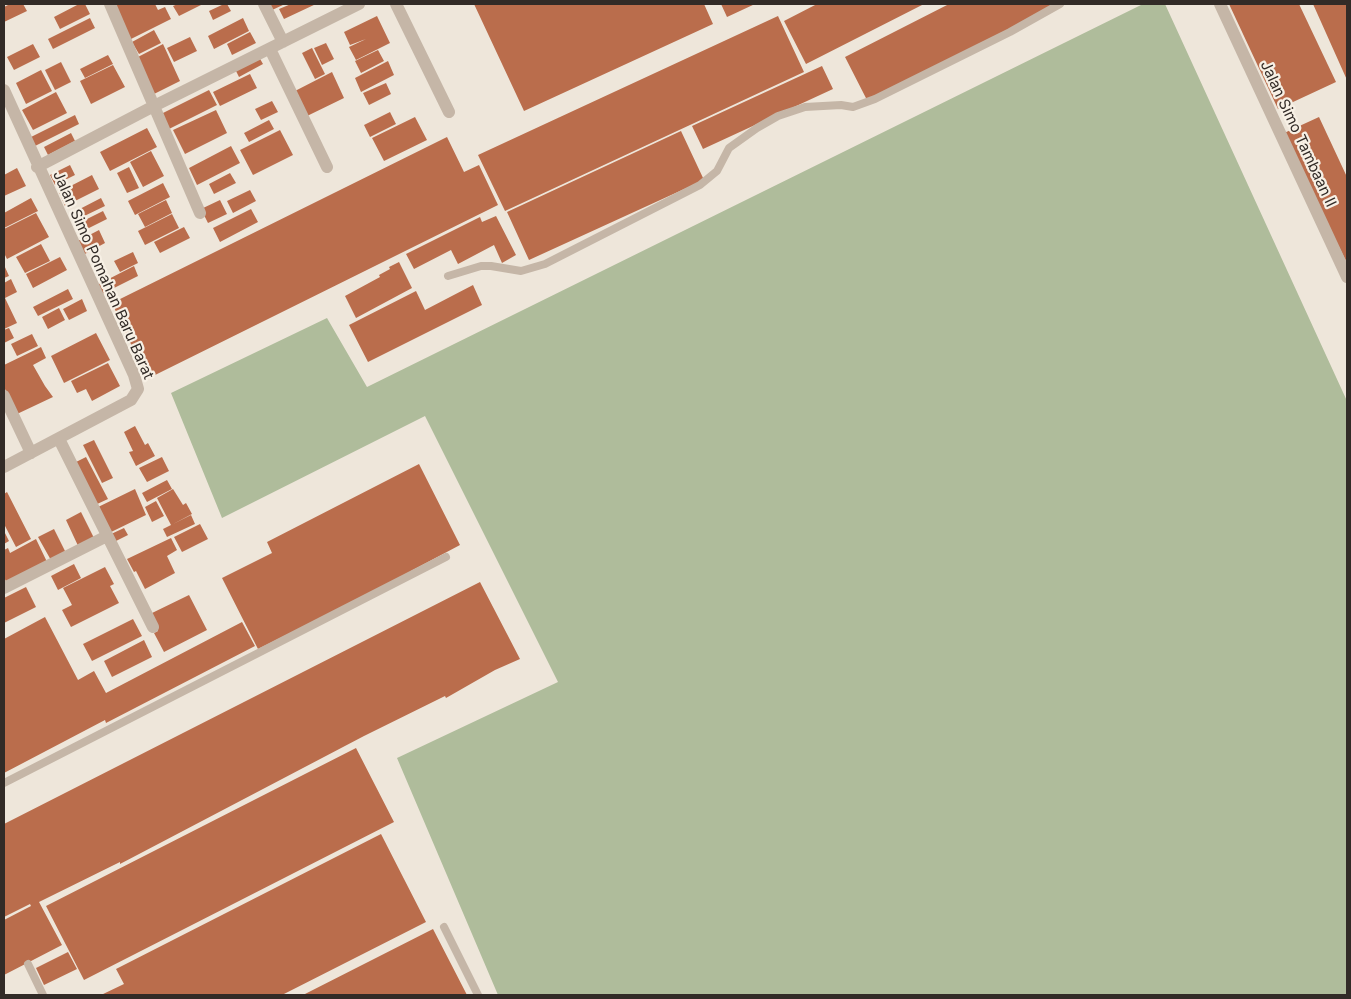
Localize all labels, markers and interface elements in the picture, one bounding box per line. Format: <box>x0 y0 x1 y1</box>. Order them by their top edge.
street label: Jalan Simo Tambaan II <box>1256 58 1340 210</box>
street label: Jalan Simo Pomahan Baru Barat <box>49 168 157 382</box>

